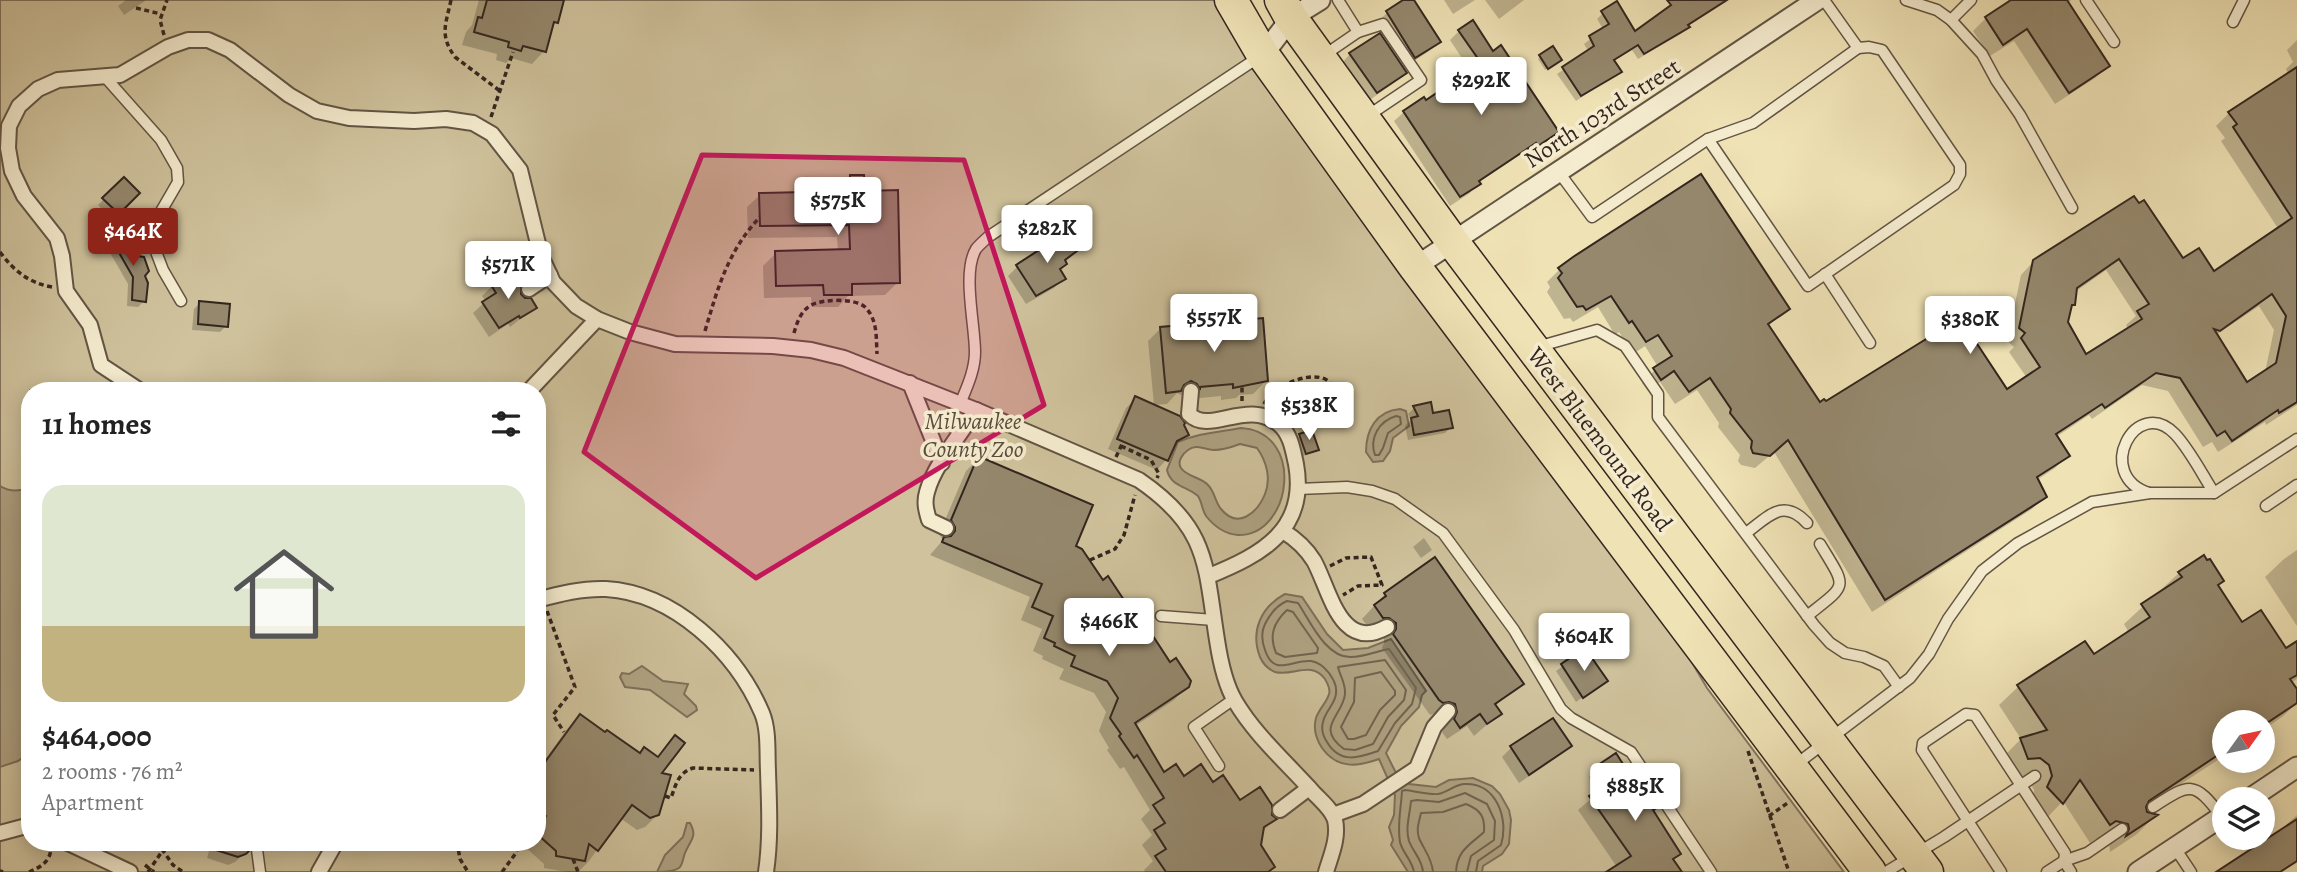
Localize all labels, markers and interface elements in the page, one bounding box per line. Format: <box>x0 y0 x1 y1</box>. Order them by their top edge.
street label: North 103rd Street <box>1518 51 1686 175</box>
pin: $292K <box>1432 58 1530 117</box>
text: $292K <box>1452 64 1510 95</box>
pin: $575K <box>789 177 887 237</box>
text: $575K <box>810 184 866 215</box>
pin: $282K <box>998 205 1096 265</box>
pin: $464K <box>84 208 182 268</box>
text: $282K <box>1017 212 1077 243</box>
text: $464K <box>104 215 162 246</box>
pin: $571K <box>459 242 557 301</box>
text: $571K <box>481 248 535 279</box>
pin: $557K <box>1165 294 1263 354</box>
pin: $380K <box>1921 296 2019 356</box>
text: $557K <box>1186 301 1242 332</box>
text: $380K <box>1941 303 1999 334</box>
street label: West Bluemound Road <box>1519 339 1680 538</box>
pin: $538K <box>1260 382 1358 442</box>
text: $538K <box>1281 389 1337 420</box>
text: 11 homes <box>42 404 152 444</box>
icon: filters <box>487 405 525 443</box>
park label: Milwaukee County Zoo <box>923 405 1023 465</box>
icon: home <box>221 531 347 657</box>
pin: $466K <box>1060 598 1158 658</box>
text: $466K <box>1080 605 1138 636</box>
pin: $604K <box>1535 614 1633 673</box>
text: $604K <box>1555 620 1613 651</box>
north arrow <box>2212 710 2275 774</box>
map controls <box>2212 710 2275 850</box>
text: $464,000 <box>42 716 152 756</box>
text: 2 rooms · 76 m² <box>42 756 183 787</box>
pin: $885K <box>1586 764 1684 823</box>
text: $885K <box>1606 770 1664 801</box>
text: Apartment <box>42 787 144 818</box>
button: layers <box>2212 787 2275 850</box>

